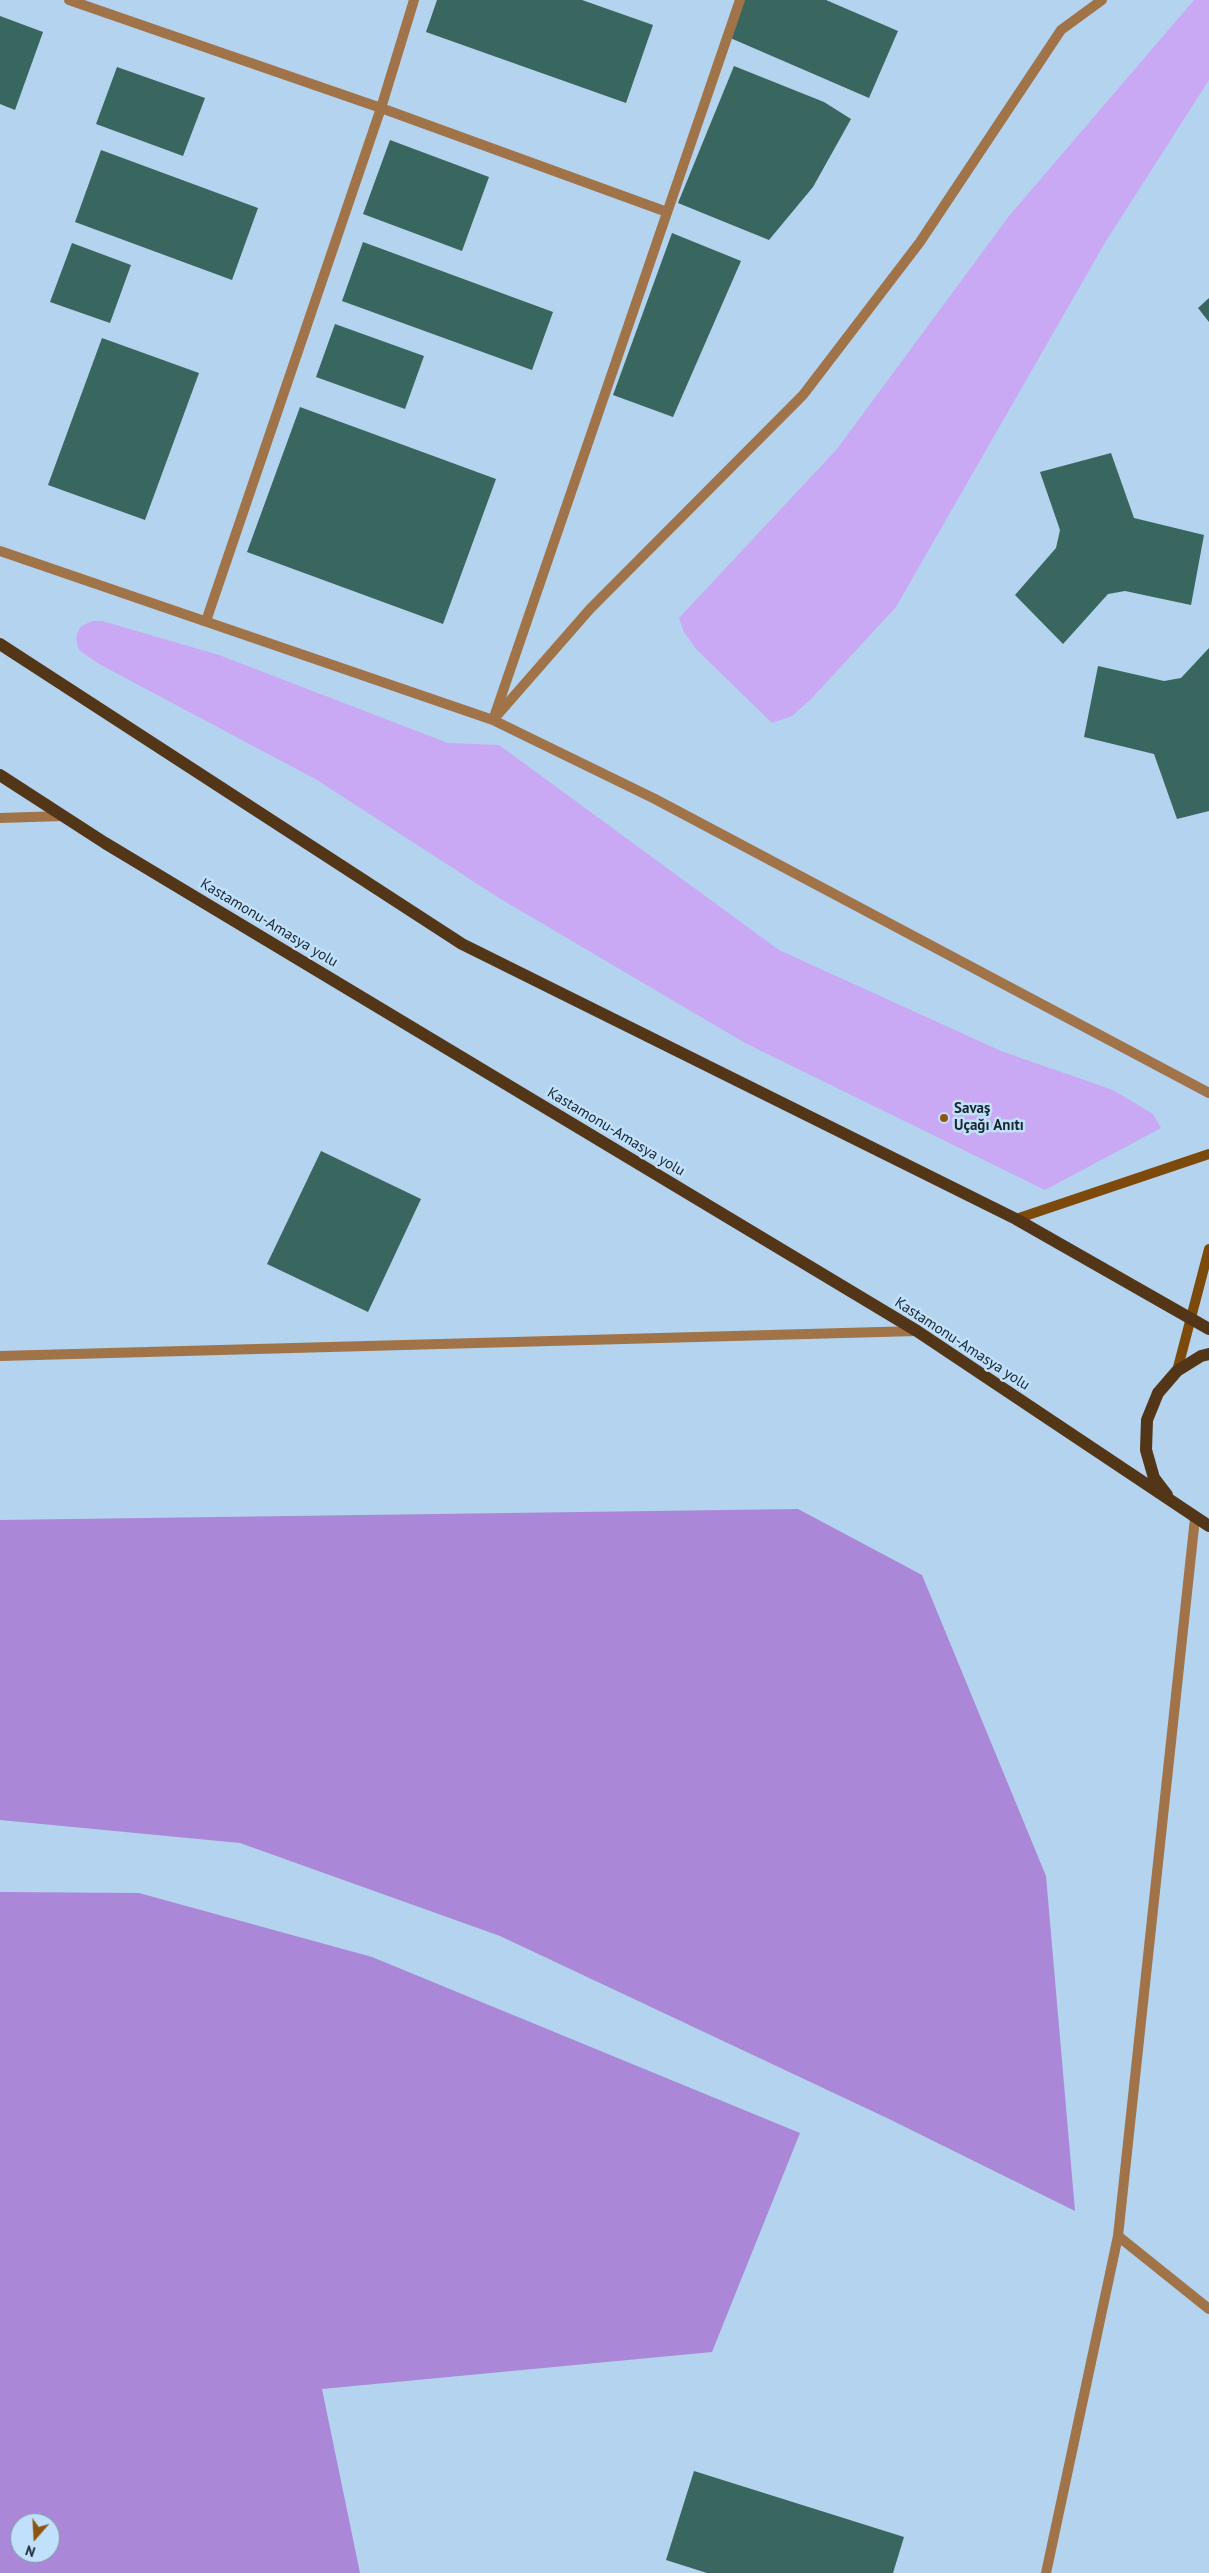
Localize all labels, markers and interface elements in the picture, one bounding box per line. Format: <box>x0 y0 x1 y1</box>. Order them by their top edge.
street label: Kastamonu-Amasya yolu <box>197 875 341 971</box>
street label: Kastamonu-Amasya yolu <box>544 1084 688 1180</box>
place label: Savaş Uçağı Anıtı <box>954 1100 1024 1135</box>
marker: Savaş Uçağı Anıtı <box>938 1112 950 1124</box>
street label: Kastamonu-Amasya yolu <box>891 1294 1033 1394</box>
north arrow <box>10 2513 60 2563</box>
text: N <box>23 2541 38 2561</box>

